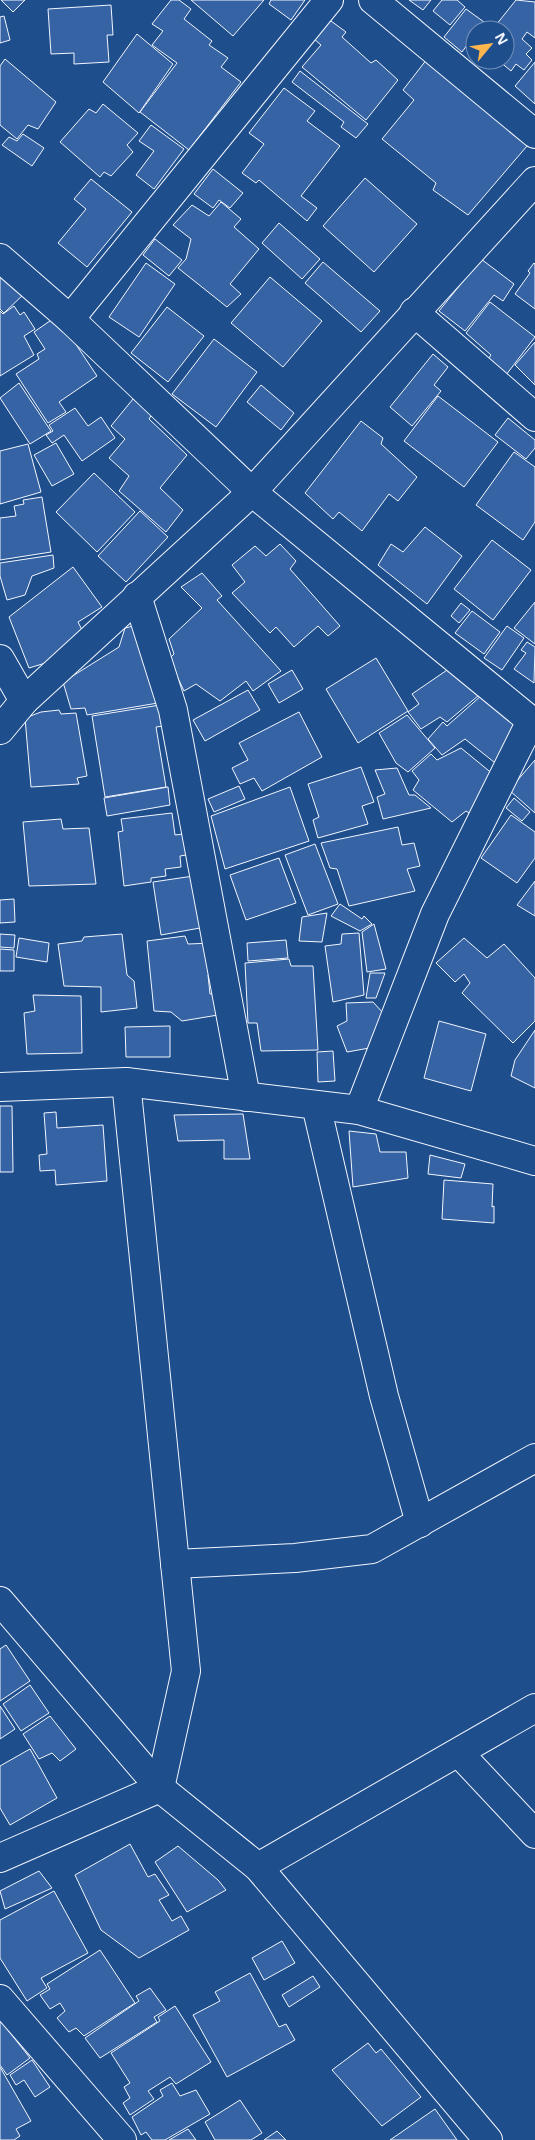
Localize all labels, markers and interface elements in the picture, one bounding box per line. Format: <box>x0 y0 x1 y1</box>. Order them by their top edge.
north arrow <box>465 20 515 70</box>
text: N <box>491 29 513 48</box>

